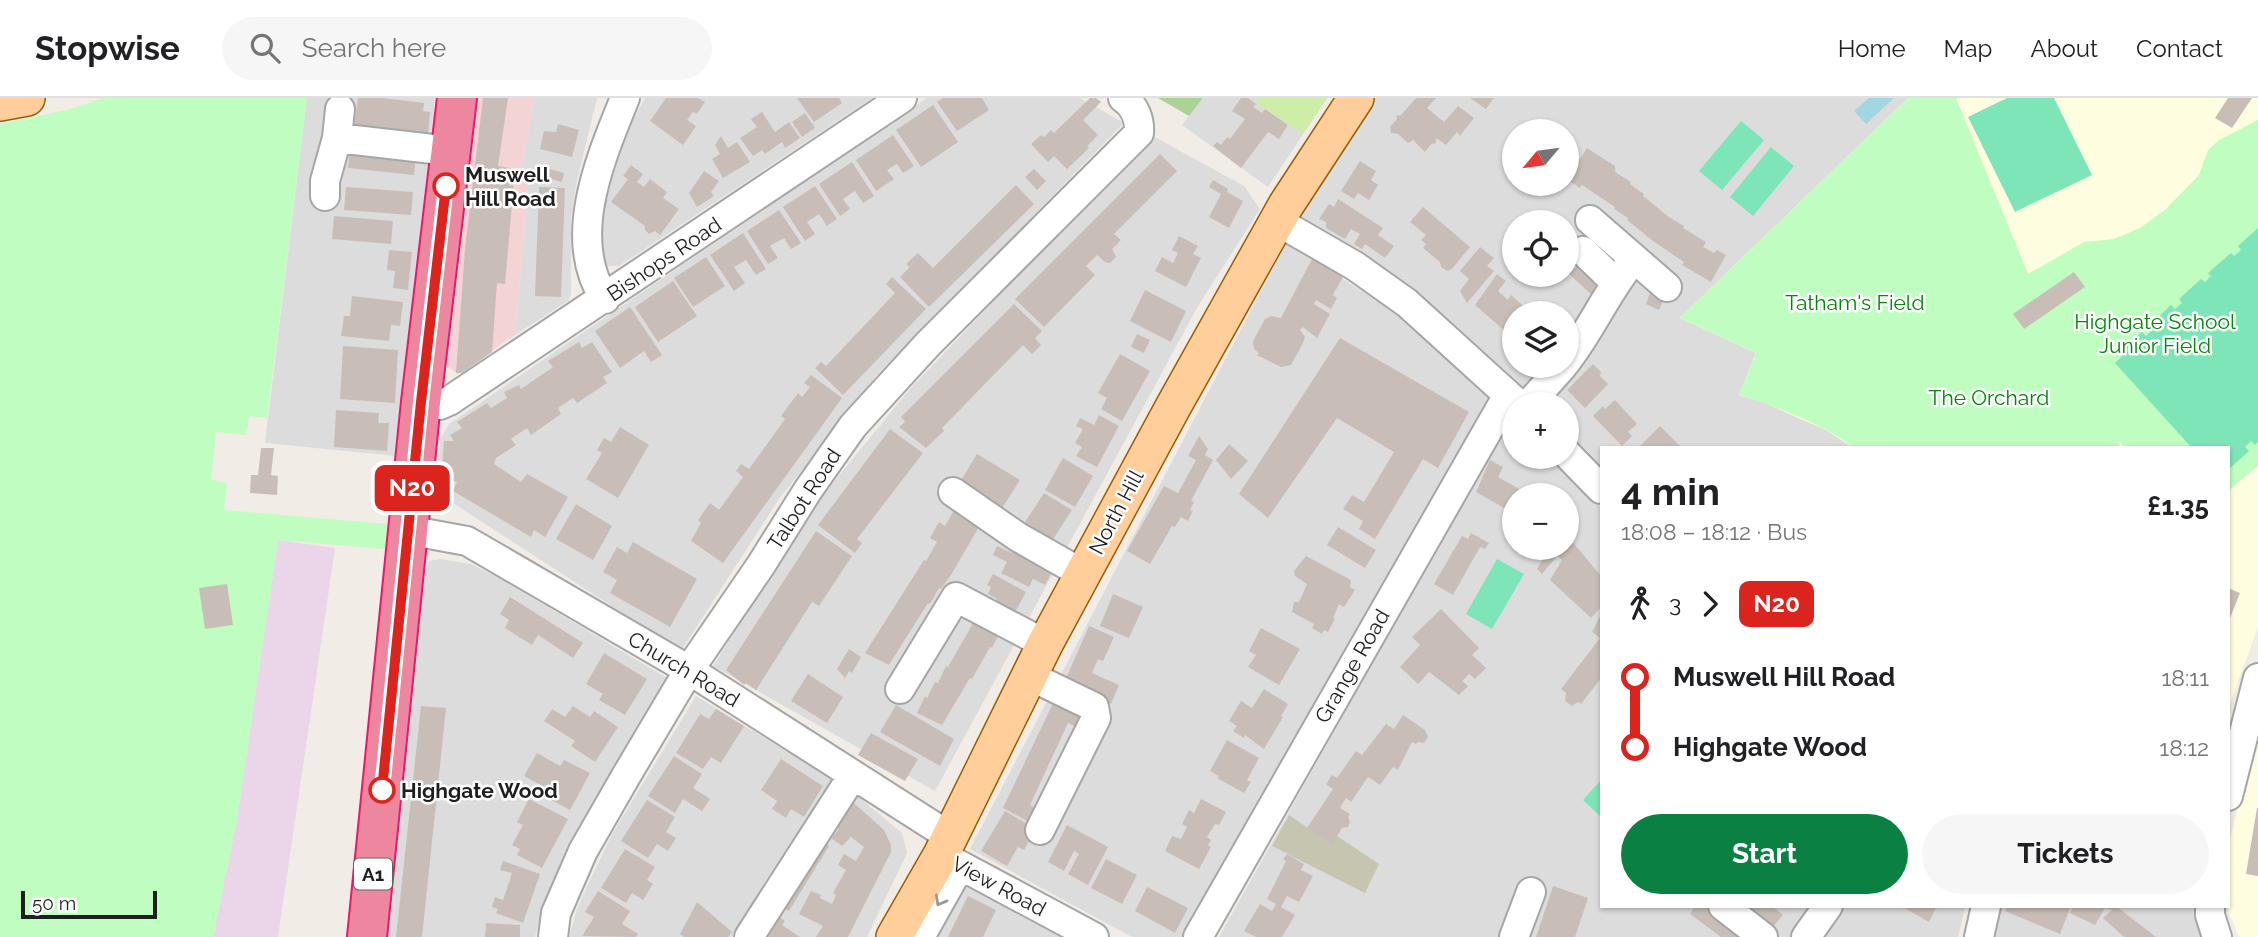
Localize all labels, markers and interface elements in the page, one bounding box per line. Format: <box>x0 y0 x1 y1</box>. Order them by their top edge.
search box <box>222 17 712 80</box>
text: Stopwise <box>35 29 180 68</box>
icon: search <box>246 29 284 67</box>
text: Search here <box>302 33 446 63</box>
text: Home <box>1838 34 1906 63</box>
text: Map <box>1944 34 1992 63</box>
text: About <box>2030 34 2098 63</box>
text: Contact <box>2136 34 2223 63</box>
north arrow <box>1502 119 1578 196</box>
map controls <box>1502 119 1579 560</box>
place label: Muswell Hill Road <box>465 162 556 211</box>
marker: Muswell Hill Road <box>433 173 459 199</box>
button: locate <box>1502 210 1579 287</box>
street label: Bishops Road <box>602 212 726 306</box>
park label: Tatham's Field <box>1785 290 1925 315</box>
button: layers <box>1502 301 1579 378</box>
park label: Highgate School Junior Field <box>2074 309 2236 358</box>
park label: The Orchard <box>1929 385 2049 410</box>
button: + <box>1502 392 1579 469</box>
street label: Talbot Road <box>762 444 846 554</box>
line badge: N20 <box>372 465 452 511</box>
street label: North Hill <box>1083 465 1149 559</box>
text: 4 min <box>1621 469 1720 514</box>
text: N20 <box>389 473 435 502</box>
button: − <box>1502 483 1579 560</box>
text: £1.35 <box>2147 491 2209 521</box>
text: 18:08 – 18:12 · Bus <box>1621 518 1807 545</box>
icon: walk <box>1621 585 1659 623</box>
icon: forward <box>1691 585 1729 623</box>
text: N20 <box>1753 589 1800 618</box>
text: 3 <box>1669 590 1681 617</box>
street label: Grange Road <box>1309 605 1395 727</box>
street label: Church Road <box>624 626 744 712</box>
text: Muswell Hill Road <box>1673 662 1895 692</box>
text: 18:11 <box>2162 664 2209 691</box>
text: Highgate Wood <box>1673 732 1867 762</box>
text: 18:12 <box>2159 734 2209 761</box>
marker: Highgate Wood <box>369 777 395 803</box>
place label: Highgate Wood <box>401 778 558 803</box>
button: Start <box>1621 814 1908 894</box>
button: Tickets <box>1922 814 2209 894</box>
street label: View Road <box>948 851 1050 921</box>
road number: A1 <box>354 859 392 890</box>
scale bar <box>21 888 158 920</box>
text: 50 m <box>32 892 76 914</box>
one-way arrow <box>935 894 948 907</box>

